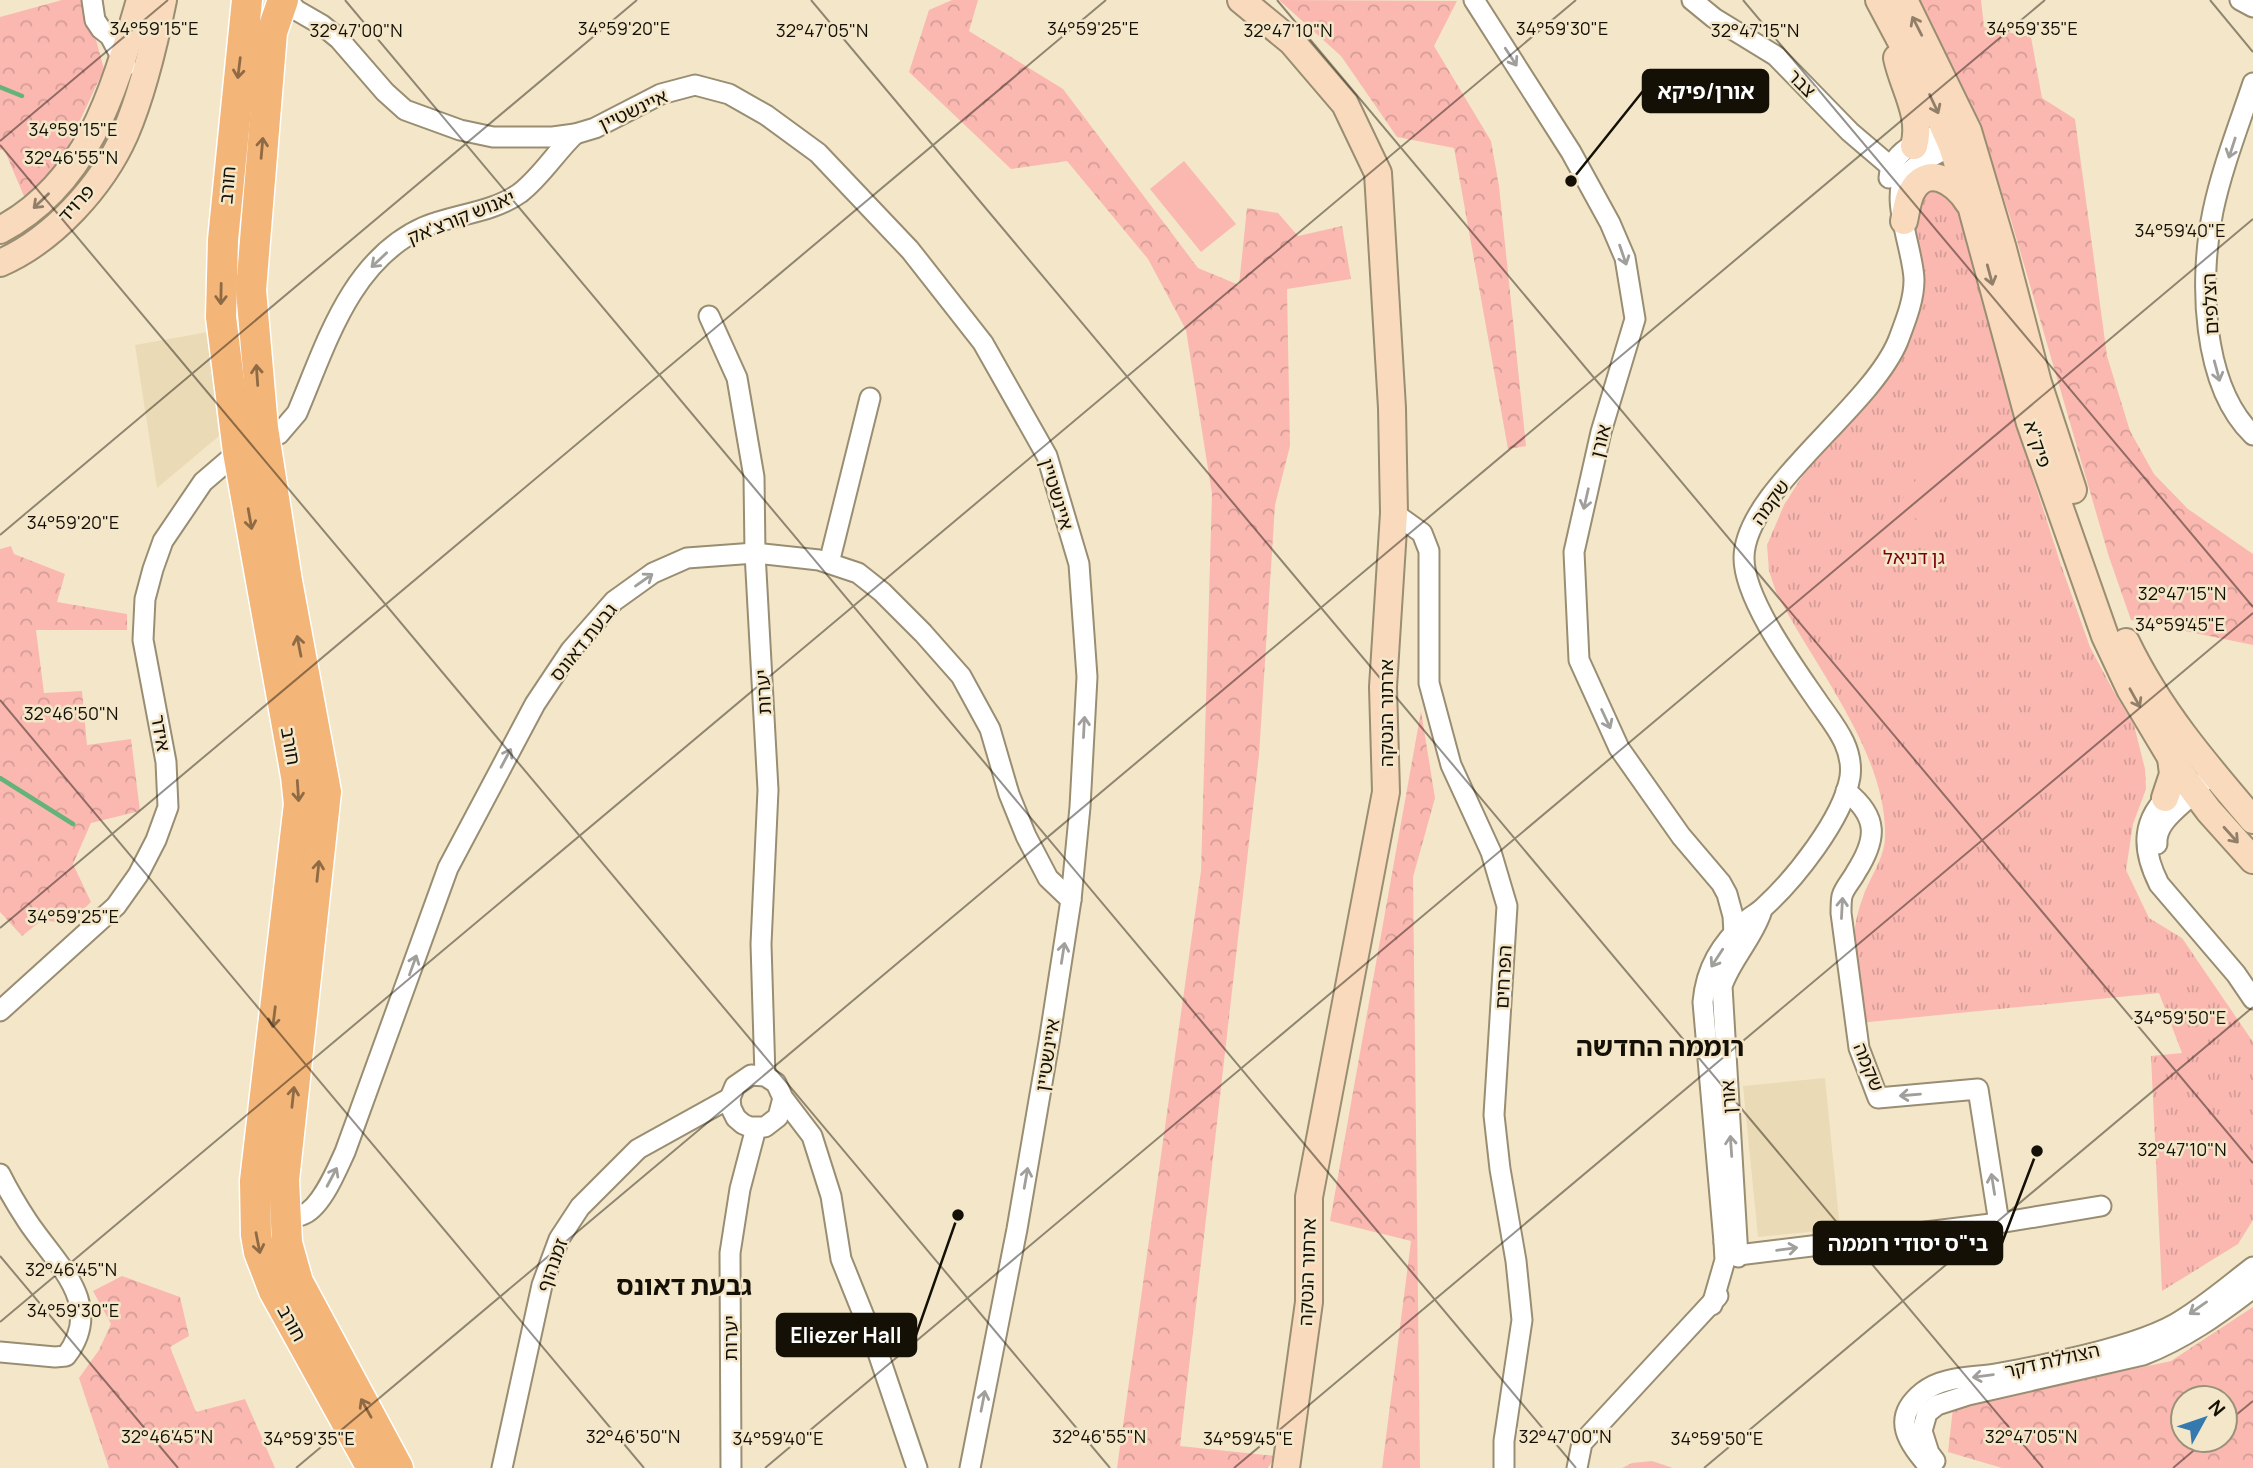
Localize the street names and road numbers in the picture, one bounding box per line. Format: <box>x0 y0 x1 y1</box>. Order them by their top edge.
street label: צבר <box>1782 63 1822 103</box>
street label: איינשטיין <box>594 83 672 137</box>
street label: חורב <box>212 165 242 205</box>
street label: פרויד <box>52 178 100 228</box>
street label: יאנוש קורצ'אק <box>403 184 519 250</box>
street label: הצלפים <box>2195 273 2225 335</box>
street label: פיק"א <box>2018 417 2058 471</box>
street label: אורן <box>1583 422 1617 460</box>
street label: איינשטיין <box>1034 455 1080 533</box>
street label: שקמה <box>1745 474 1795 530</box>
street label: גבעת דאונס <box>543 597 623 687</box>
street label: ארתור הנטקה <box>1373 659 1399 767</box>
street label: יערות <box>749 669 777 715</box>
street label: אידר <box>145 713 177 753</box>
street label: חורב <box>275 725 307 767</box>
street label: הפרחים <box>1488 944 1518 1010</box>
street label: איינשטיין <box>1028 1017 1066 1093</box>
street label: שקמה <box>1848 1039 1890 1095</box>
street label: אורן <box>1714 1079 1742 1115</box>
street label: ארתור הנטקה <box>1292 1218 1322 1326</box>
street label: זמנהוף <box>530 1235 574 1295</box>
street label: חורב <box>271 1300 313 1346</box>
street label: יערות <box>717 1315 743 1361</box>
street label: הצוללת דקר <box>2002 1336 2102 1384</box>

